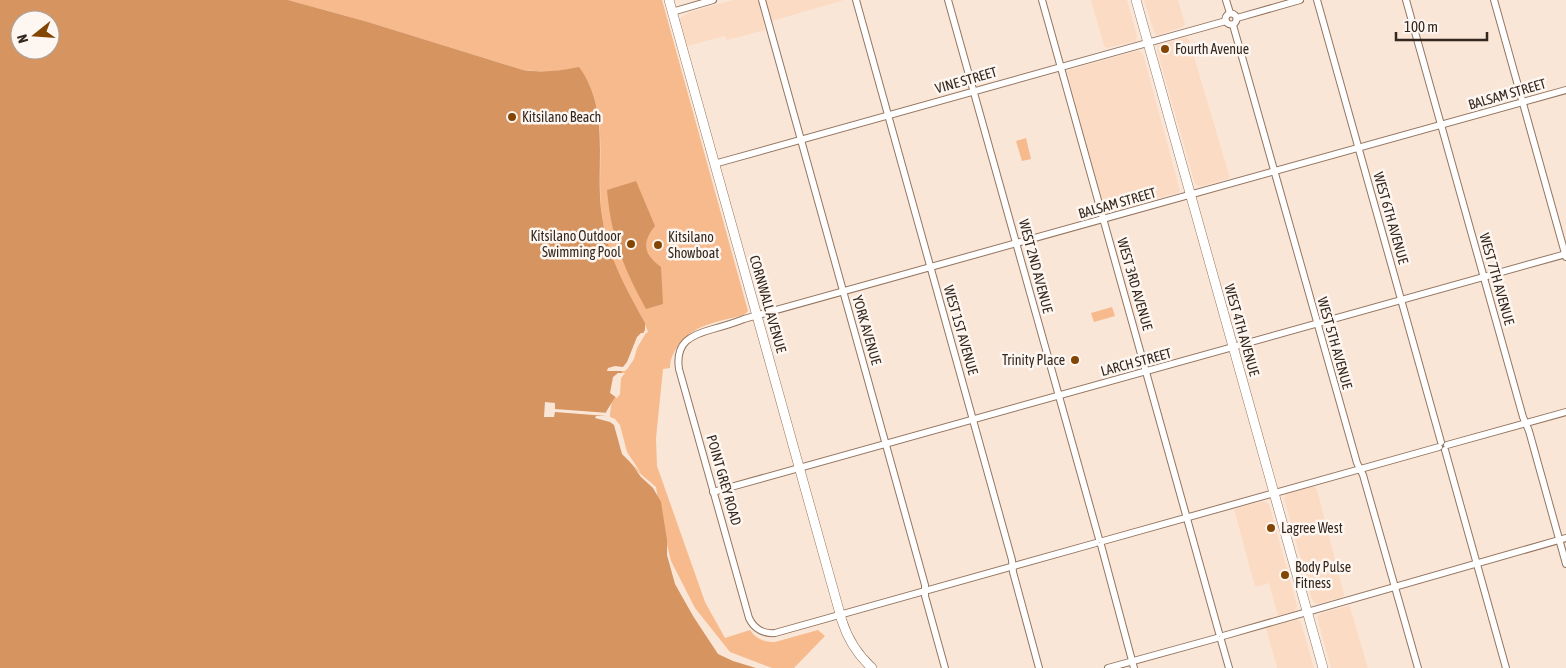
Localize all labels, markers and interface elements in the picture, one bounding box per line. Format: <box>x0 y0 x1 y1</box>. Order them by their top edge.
north arrow <box>10 10 60 60</box>
scale bar <box>1396 10 1487 42</box>
text: 100 m <box>1404 18 1438 35</box>
text: N <box>14 33 31 45</box>
place label: Fourth Avenue <box>1175 41 1249 57</box>
marker: Fourth Avenue <box>1159 43 1171 55</box>
street label: VINE STREET <box>933 64 999 96</box>
street label: BALSAM STREET <box>1466 75 1548 113</box>
place label: Kitsilano Beach <box>522 109 601 125</box>
marker: Kitsilano Beach <box>506 111 518 123</box>
street label: WEST 6TH AVENUE <box>1370 170 1412 266</box>
street label: BALSAM STREET <box>1076 184 1158 222</box>
street label: WEST 2ND AVENUE <box>1016 217 1056 315</box>
place label: Kitsilano Outdoor Swimming Pool <box>530 228 622 260</box>
place label: Kitsilano Showboat <box>668 229 719 261</box>
street label: WEST 7TH AVENUE <box>1476 231 1518 327</box>
street label: WEST 3RD AVENUE <box>1114 236 1156 332</box>
marker: Kitsilano Outdoor Swimming Pool <box>625 238 637 250</box>
marker: Kitsilano Showboat <box>652 239 664 251</box>
street label: CORNWALL AVENUE <box>746 253 790 355</box>
street label: WEST 4TH AVENUE <box>1221 282 1263 378</box>
street label: WEST 1ST AVENUE <box>941 283 981 377</box>
street label: YORK AVENUE <box>849 293 885 367</box>
street label: WEST 5TH AVENUE <box>1314 295 1356 391</box>
street label: LARCH STREET <box>1099 345 1173 379</box>
place label: Trinity Place <box>1002 352 1065 368</box>
marker: Trinity Place <box>1069 354 1081 366</box>
street label: POINT GREY ROAD <box>703 433 745 527</box>
place label: Lagree West <box>1281 520 1343 536</box>
marker: Lagree West <box>1265 522 1277 534</box>
place label: Body Pulse Fitness <box>1295 559 1351 591</box>
marker: Body Pulse Fitness <box>1279 569 1291 581</box>

